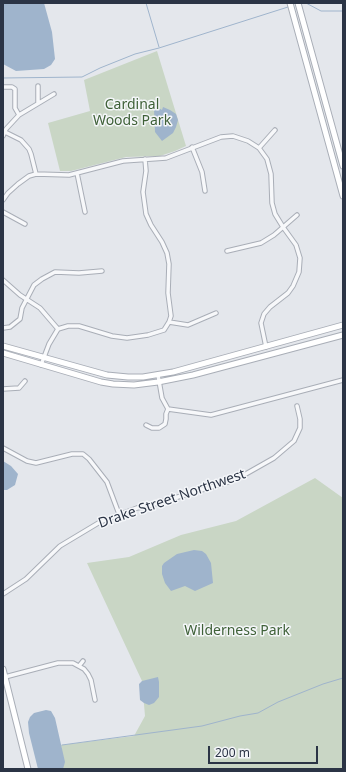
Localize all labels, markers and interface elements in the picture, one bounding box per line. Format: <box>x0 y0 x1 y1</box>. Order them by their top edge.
park label: Cardinal Woods Park <box>93 97 171 130</box>
street label: Drake Street Northwest <box>96 466 248 532</box>
park label: Wilderness Park <box>184 623 290 639</box>
scale bar <box>210 738 320 764</box>
text: 200 m <box>215 744 250 761</box>

